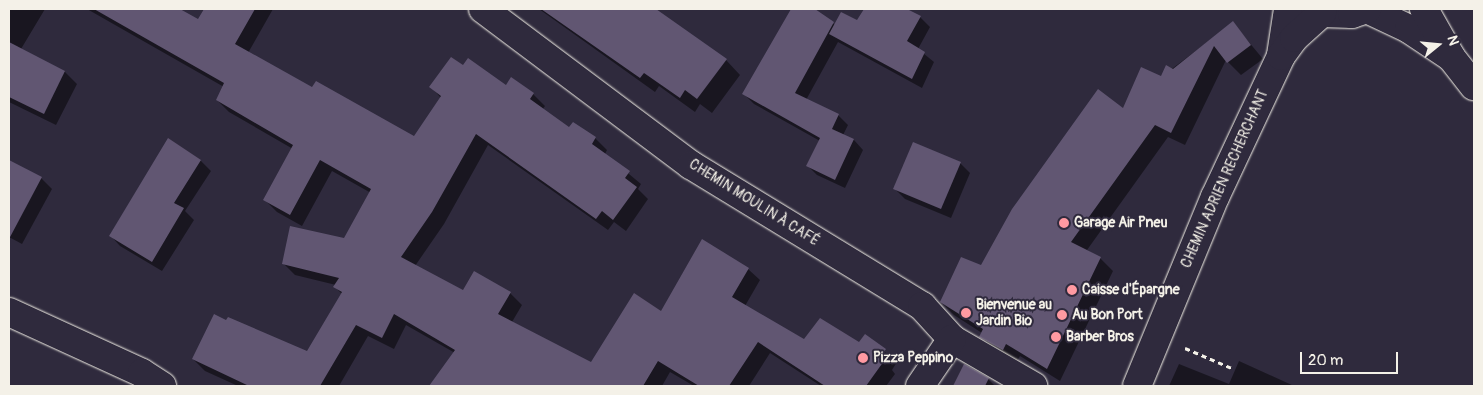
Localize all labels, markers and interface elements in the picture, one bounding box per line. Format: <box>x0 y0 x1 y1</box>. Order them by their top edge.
north arrow <box>1413 20 1463 70</box>
text: N <box>1443 33 1462 47</box>
street label: CHEMIN ADRIEN RECHERCHANT <box>1178 87 1272 271</box>
street label: CHEMIN MOULIN À CAFÉ <box>686 156 822 250</box>
place label: Garage Air Pneu <box>1074 215 1167 231</box>
marker: Garage Air Pneu <box>1058 217 1070 229</box>
place label: Caisse d'Épargne <box>1082 282 1180 298</box>
marker: Caisse d'Épargne <box>1066 284 1078 296</box>
place label: Bienvenue au Jardin Bio <box>976 297 1052 330</box>
marker: Bienvenue au Jardin Bio <box>960 307 972 319</box>
place label: Au Bon Port <box>1072 307 1143 323</box>
marker: Au Bon Port <box>1056 309 1068 321</box>
place label: Barber Bros <box>1066 329 1134 345</box>
marker: Barber Bros <box>1050 331 1062 343</box>
scale bar <box>1303 342 1400 374</box>
place label: Pizza Peppino <box>873 350 953 366</box>
text: 20 m <box>1308 351 1343 370</box>
marker: Pizza Peppino <box>857 352 869 364</box>

